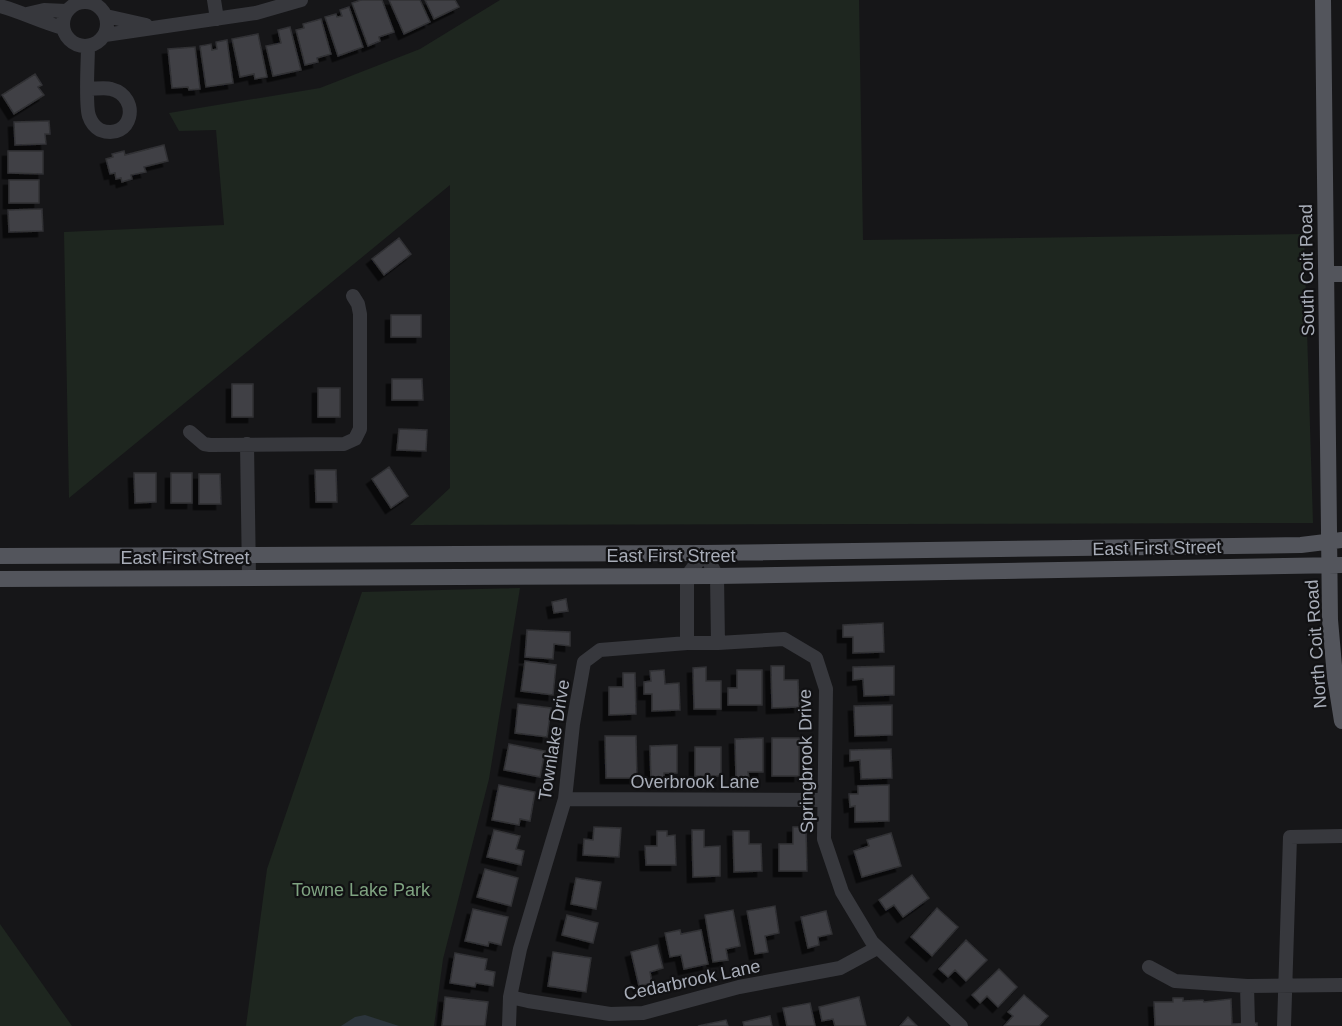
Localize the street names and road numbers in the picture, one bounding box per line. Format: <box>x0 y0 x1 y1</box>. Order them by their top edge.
street label: South Coit Road <box>1296 204 1318 336</box>
street label: East First Street <box>1092 537 1222 559</box>
street label: East First Street <box>606 546 736 566</box>
street label: East First Street <box>120 548 250 568</box>
street label: North Coit Road <box>1302 579 1330 709</box>
street label: Townlake Drive <box>535 678 573 802</box>
street label: Springbrook Drive <box>795 689 817 833</box>
street label: Overbrook Lane <box>630 772 760 792</box>
street label: Cedarbrook Lane <box>622 956 762 1004</box>

